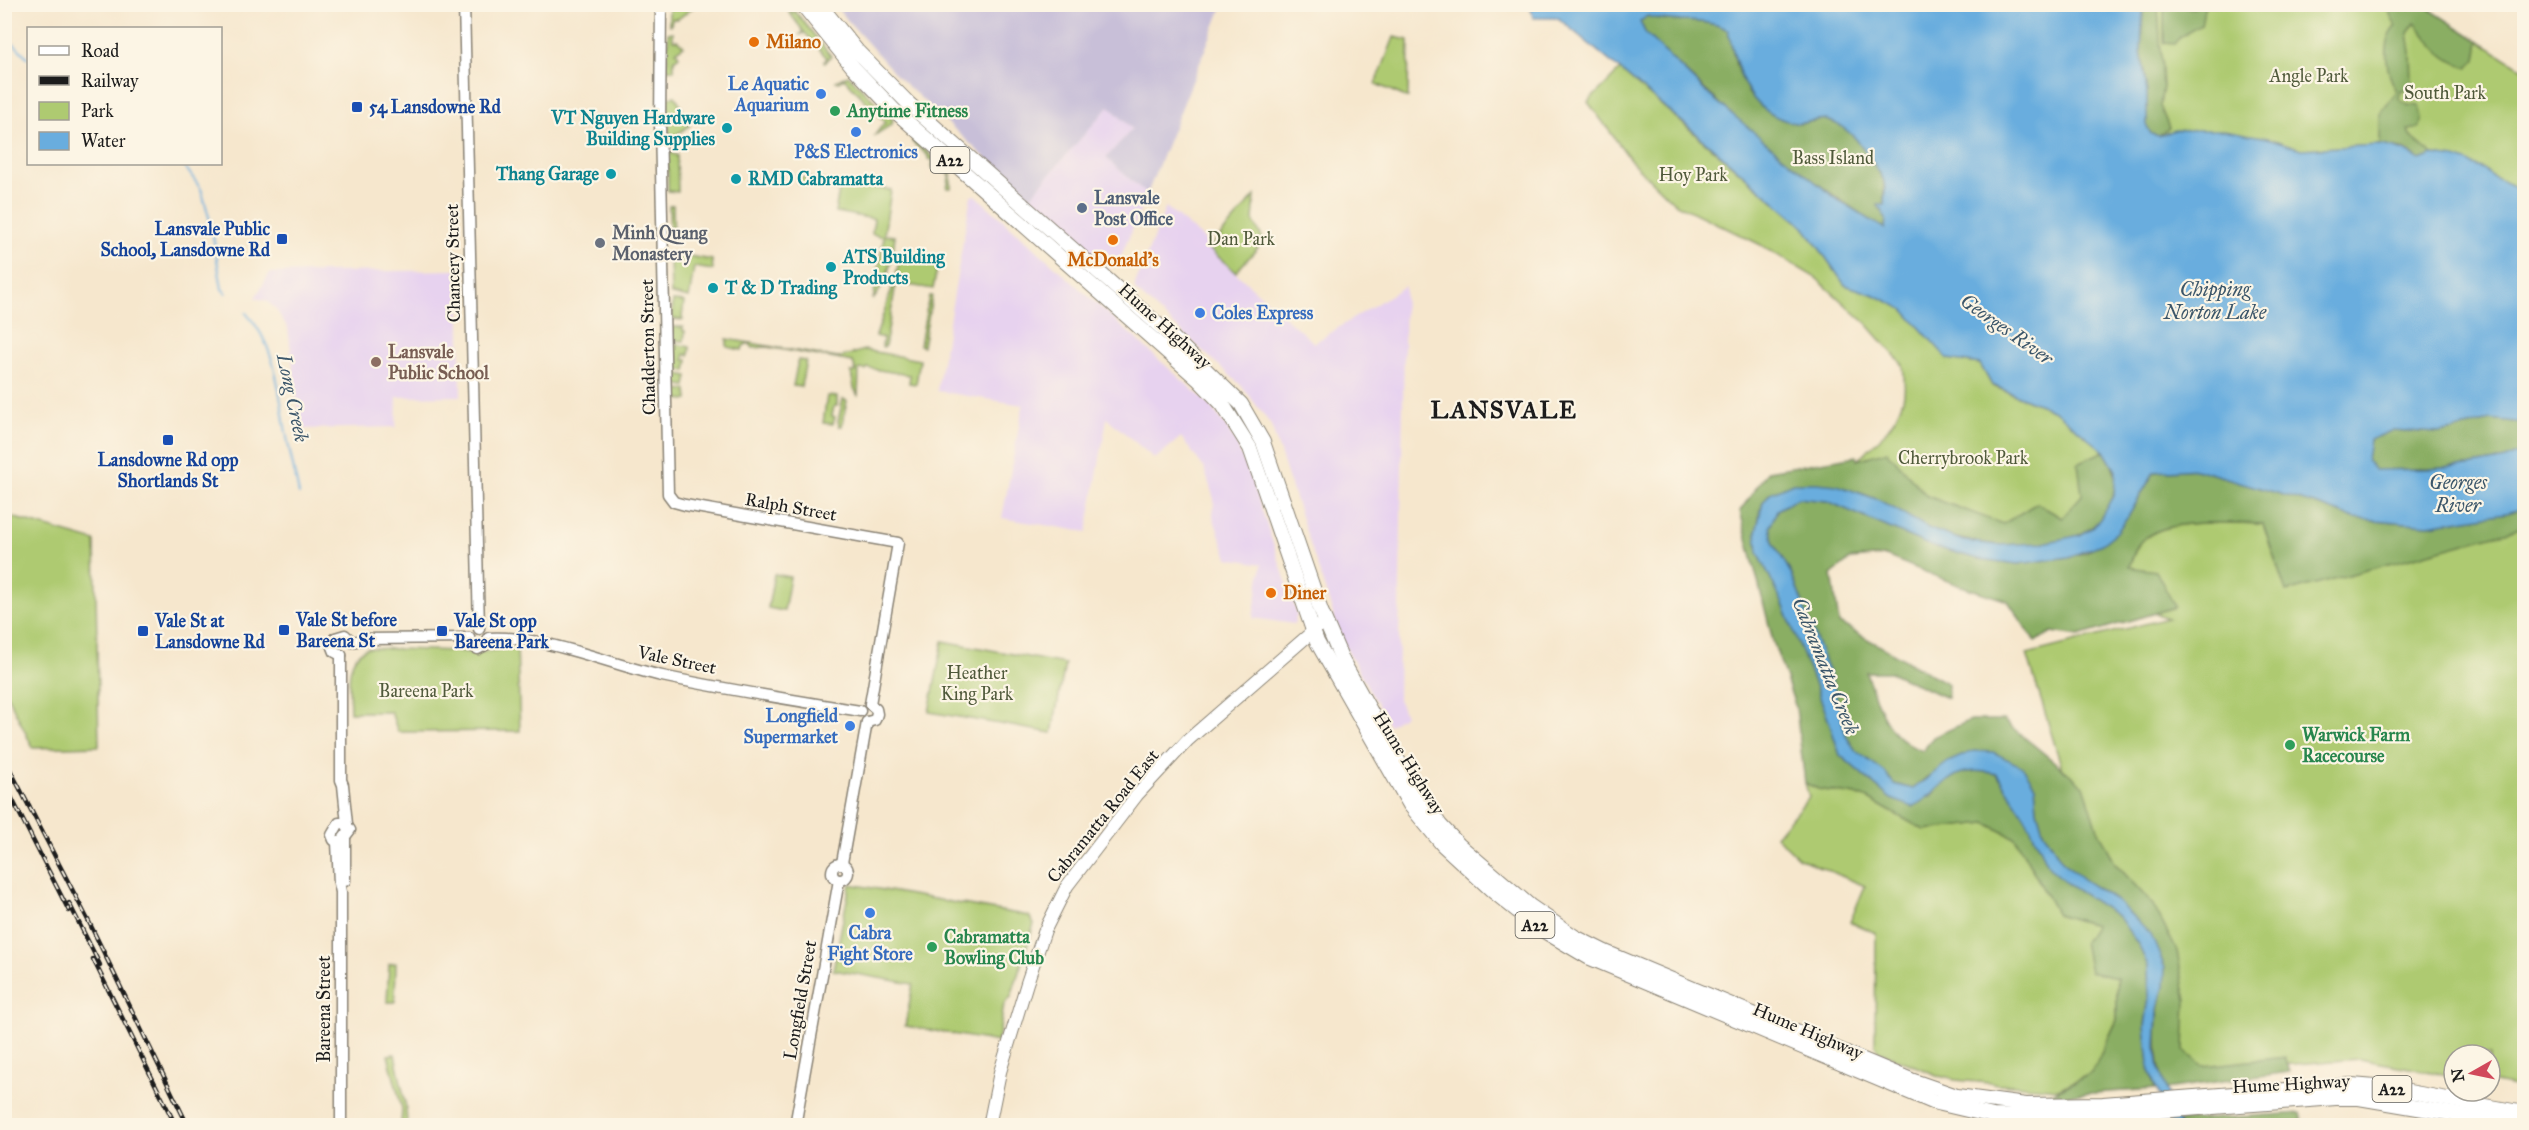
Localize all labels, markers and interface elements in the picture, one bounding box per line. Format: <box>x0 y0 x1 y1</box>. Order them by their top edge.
legend <box>27 27 222 165</box>
place label: Milano <box>766 31 821 53</box>
marker: Milano <box>747 35 761 49</box>
text: Road <box>81 40 119 62</box>
park label: Angle Park <box>2269 65 2349 88</box>
text: Railway <box>81 70 139 92</box>
place label: Le Aquatic Aquarium <box>728 73 810 117</box>
park label: South Park <box>2404 82 2487 104</box>
marker: Le Aquatic Aquarium <box>814 87 828 101</box>
place label: 54 Lansdowne Rd <box>369 96 502 119</box>
text: Park <box>81 100 114 122</box>
marker: 54 Lansdowne Rd <box>350 100 364 114</box>
place label: Anytime Fitness <box>846 100 969 123</box>
marker: Anytime Fitness <box>828 104 842 118</box>
place label: VT Nguyen Hardware Building Supplies <box>550 107 715 151</box>
marker: VT Nguyen Hardware Building Supplies <box>720 121 734 135</box>
marker: P&S Electronics <box>849 125 863 139</box>
text: Water <box>81 130 126 152</box>
place label: P&S Electronics <box>794 141 918 163</box>
road number: A22 <box>930 147 970 173</box>
park label: Bass Island <box>1792 147 1874 169</box>
place label: Thang Garage <box>495 163 599 186</box>
park label: Hoy Park <box>1658 164 1728 186</box>
marker: Thang Garage <box>604 167 618 181</box>
place label: RMD Cabramatta <box>748 168 884 190</box>
marker: RMD Cabramatta <box>729 172 743 186</box>
place label: Lansvale Post Office <box>1094 187 1173 230</box>
marker: Lansvale Post Office <box>1075 201 1089 215</box>
street label: Chancery Street <box>441 203 465 322</box>
place label: Lansvale Public School, Lansdowne Rd <box>100 218 271 261</box>
place label: Minh Quang Monastery <box>612 222 708 266</box>
park label: Dan Park <box>1207 228 1276 250</box>
marker: Lansvale Public School, Lansdowne Rd <box>275 232 289 246</box>
marker: McDonald's <box>1106 233 1120 247</box>
marker: Minh Quang Monastery <box>593 236 607 250</box>
place label: ATS Building Products <box>842 246 945 289</box>
place label: McDonald's <box>1067 249 1159 271</box>
marker: ATS Building Products <box>824 260 838 274</box>
place label: T & D Trading <box>724 277 837 300</box>
water label: Chipping Norton Lake <box>2163 277 2267 324</box>
street label: Chadderton Street <box>636 278 660 415</box>
street label: Hume Highway <box>1113 278 1217 375</box>
marker: T & D Trading <box>706 281 720 295</box>
water label: Georges River <box>1956 288 2059 371</box>
place label: Coles Express <box>1212 302 1314 325</box>
marker: Coles Express <box>1193 306 1207 320</box>
place label: Lansvale Public School <box>388 341 490 384</box>
water label: Long Creek <box>272 351 314 444</box>
marker: Lansvale Public School <box>369 355 383 369</box>
district label: LANSVALE <box>1431 395 1577 425</box>
marker: Lansdowne Rd opp Shortlands St <box>161 433 175 447</box>
park label: Cherrybrook Park <box>1898 447 2029 469</box>
place label: Lansdowne Rd opp Shortlands St <box>98 449 239 492</box>
water label: Georges River <box>2429 470 2488 517</box>
street label: Ralph Street <box>743 488 839 526</box>
place label: Diner <box>1283 582 1327 604</box>
marker: Diner <box>1264 586 1278 600</box>
water label: Cabramatta Creek <box>1788 594 1864 738</box>
place label: Vale St before Bareena St <box>295 609 397 652</box>
place label: Vale St at Lansdowne Rd <box>154 610 266 653</box>
place label: Vale St opp Bareena Park <box>453 610 550 653</box>
marker: Vale St before Bareena St <box>277 623 291 637</box>
marker: Vale St at Lansdowne Rd <box>136 624 150 638</box>
marker: Vale St opp Bareena Park <box>435 624 449 638</box>
street label: Vale Street <box>635 641 719 679</box>
park label: Heather King Park <box>941 662 1014 706</box>
park label: Bareena Park <box>379 680 474 702</box>
place label: Longfield Supermarket <box>743 705 839 749</box>
street label: Hume Highway <box>1368 707 1450 820</box>
marker: Longfield Supermarket <box>843 719 857 733</box>
place label: Warwick Farm Racecourse <box>2302 724 2411 767</box>
marker: Warwick Farm Racecourse <box>2283 738 2297 752</box>
street label: Cabramatta Road East <box>1042 744 1164 887</box>
marker: Cabra Fight Store <box>863 906 877 920</box>
road number: A22 <box>1516 912 1555 938</box>
place label: Cabra Fight Store <box>827 922 913 966</box>
place label: Cabramatta Bowling Club <box>944 926 1044 970</box>
street label: Longfield Street <box>779 938 822 1062</box>
marker: Cabramatta Bowling Club <box>925 940 939 954</box>
street label: Bareena Street <box>313 955 335 1063</box>
street label: Hume Highway <box>1749 998 1867 1065</box>
north arrow <box>2442 1043 2502 1103</box>
text: N <box>2447 1067 2468 1083</box>
street label: Hume Highway <box>2232 1070 2351 1099</box>
road number: A22 <box>2372 1076 2412 1102</box>

